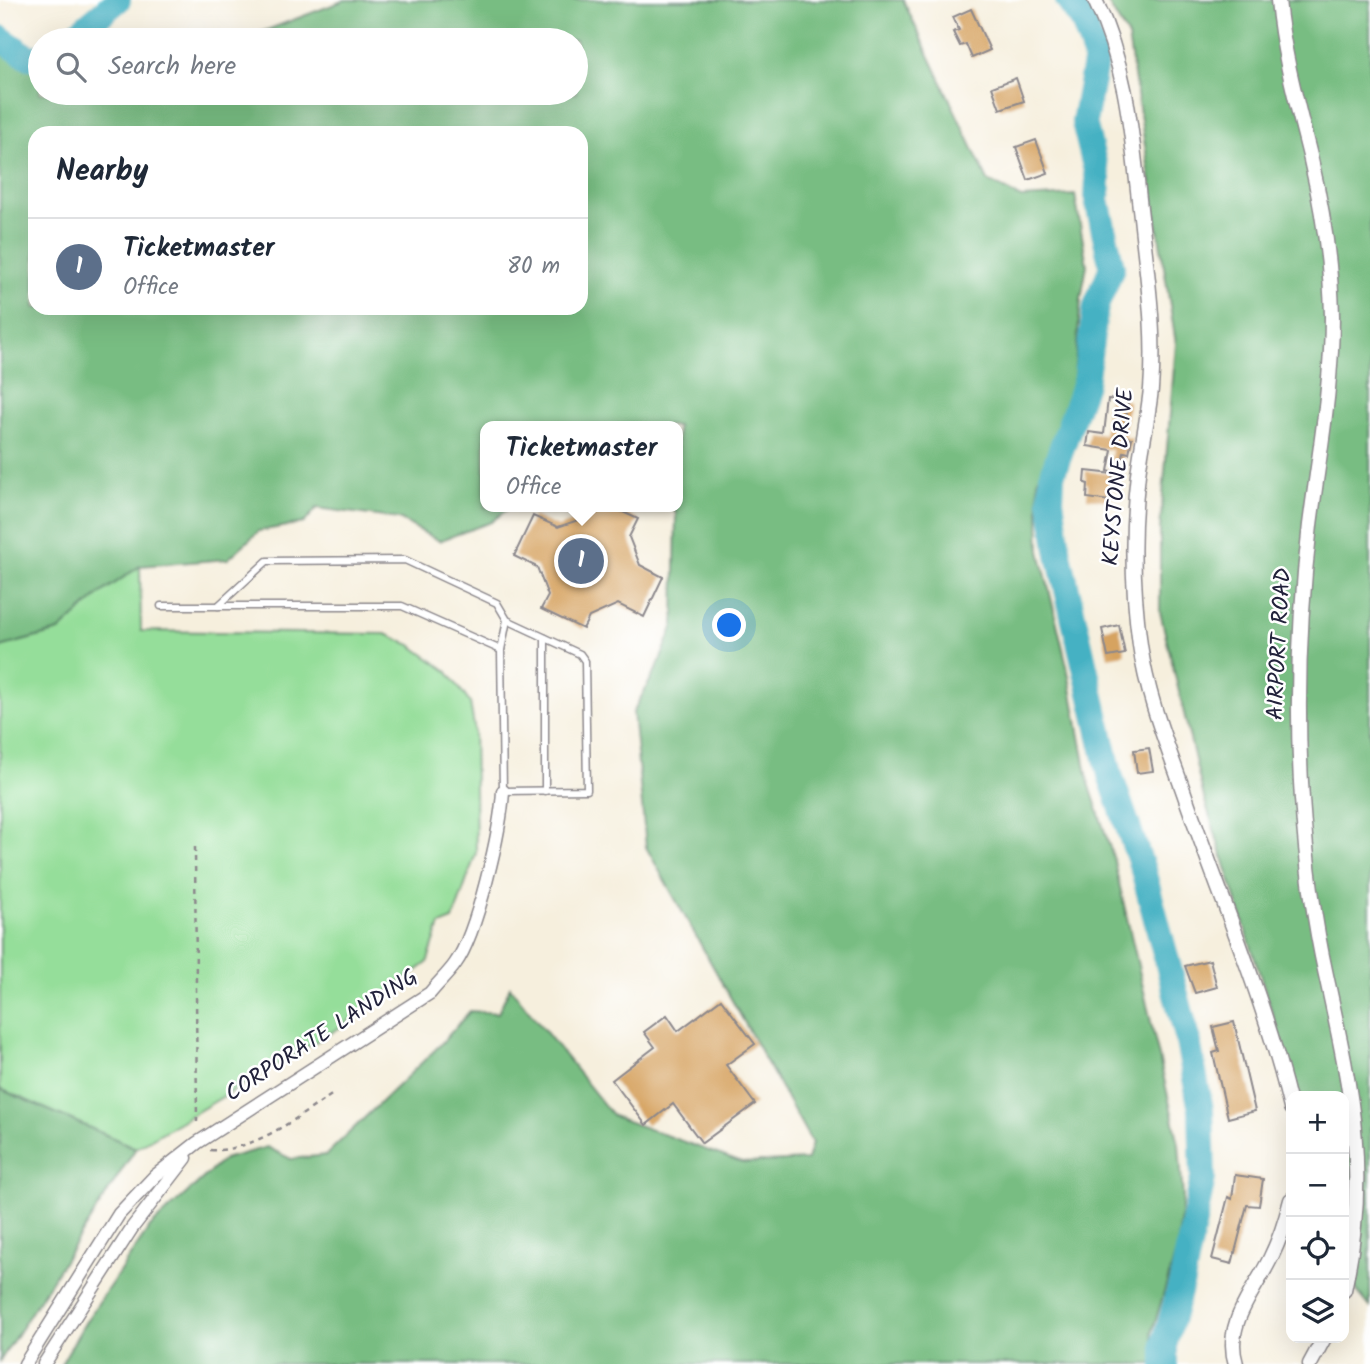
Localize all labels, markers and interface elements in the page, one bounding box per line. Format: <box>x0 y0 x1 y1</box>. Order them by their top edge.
search box <box>28 28 588 105</box>
text: Search here <box>108 46 236 88</box>
icon: search <box>52 48 90 86</box>
text: Nearby <box>56 148 148 196</box>
text: Ticketmaster <box>123 228 274 270</box>
text: 1 <box>76 249 82 285</box>
text: 80 m <box>507 249 560 285</box>
text: Office <box>123 270 178 306</box>
street label: KEYSTONE DRIVE <box>1093 386 1145 567</box>
popup <box>480 421 683 512</box>
text: Ticketmaster <box>506 428 657 470</box>
text: Office <box>506 470 561 506</box>
pin: 1 <box>558 535 604 587</box>
street label: AIRPORT ROAD <box>1258 567 1302 721</box>
your location <box>712 608 746 642</box>
street label: CORPORATE LANDING <box>218 960 426 1112</box>
map controls <box>1286 1091 1349 1343</box>
button: + <box>1286 1091 1349 1154</box>
button: − <box>1286 1154 1349 1217</box>
button: locate <box>1286 1217 1349 1280</box>
button: layers <box>1286 1280 1349 1343</box>

